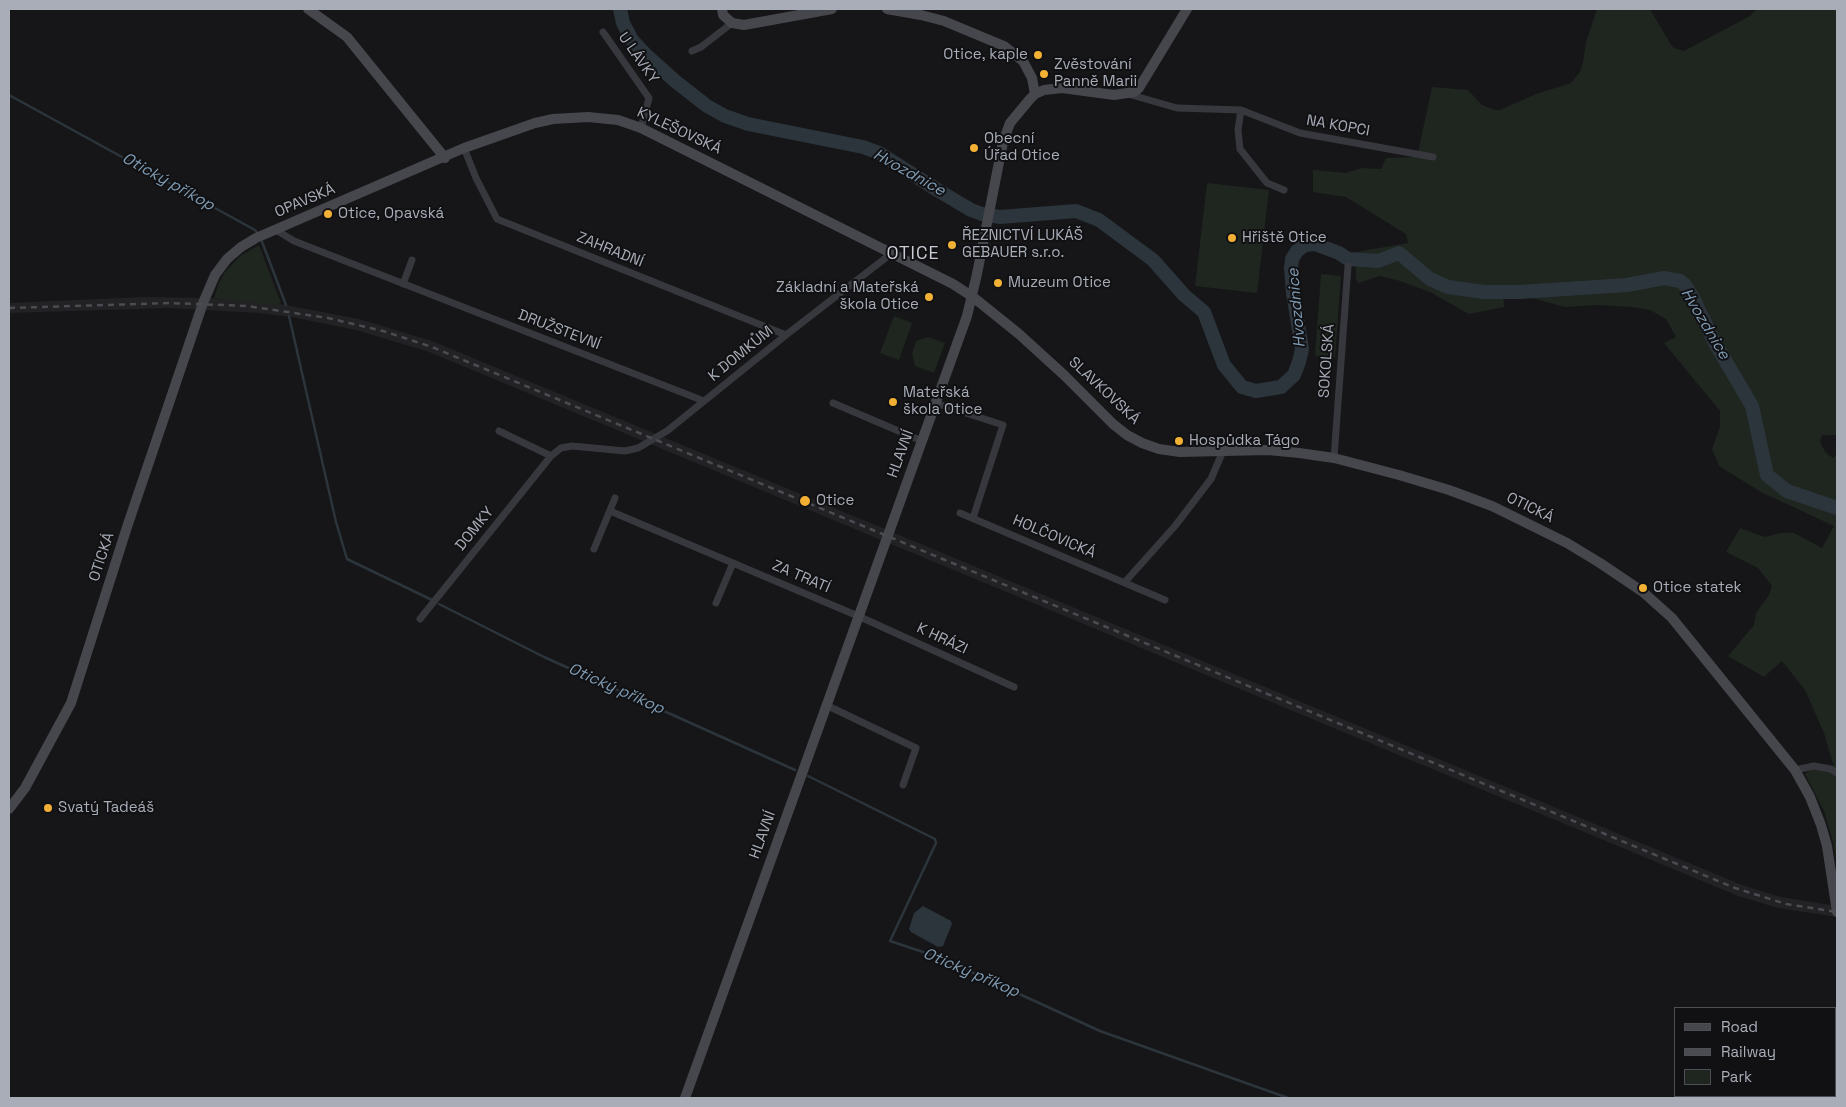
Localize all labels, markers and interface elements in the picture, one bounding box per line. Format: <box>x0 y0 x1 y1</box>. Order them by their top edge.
street label: U LÁVKY <box>614 29 662 87</box>
place label: Otice, kaple <box>943 46 1028 64</box>
marker: Otice, kaple <box>1032 49 1044 61</box>
place label: Zvěstování Panně Marii <box>1054 56 1137 91</box>
marker: Zvěstování Panně Marii <box>1038 68 1050 80</box>
street label: KYLEŠOVSKÁ <box>634 104 724 158</box>
street label: NA KOPCI <box>1305 112 1371 140</box>
place label: Obecní Úřad Otice <box>984 130 1060 165</box>
marker: Obecní Úřad Otice <box>968 142 980 154</box>
water label: Hvozdnice <box>870 145 948 201</box>
water label: Otický příkop <box>118 149 218 215</box>
street label: OPAVSKÁ <box>272 180 338 222</box>
place label: Otice, Opavská <box>338 205 444 223</box>
marker: Otice, Opavská <box>322 208 334 220</box>
place label: ŘEZNICTVÍ LUKÁŠ GEBAUER s.r.o. <box>962 227 1083 262</box>
street label: ZAHRADNÍ <box>574 228 646 272</box>
place label: Hřiště Otice <box>1242 229 1327 247</box>
marker: Hřiště Otice <box>1226 232 1238 244</box>
marker: ŘEZNICTVÍ LUKÁŠ GEBAUER s.r.o. <box>946 239 958 251</box>
district label: OTICE <box>886 243 940 265</box>
water label: Hvozdnice <box>1284 268 1310 348</box>
place label: Muzeum Otice <box>1008 274 1111 292</box>
marker: Muzeum Otice <box>992 277 1004 289</box>
place label: Základní a Mateřská škola Otice <box>776 279 919 314</box>
water label: Hvozdnice <box>1676 285 1734 363</box>
marker: Základní a Mateřská škola Otice <box>923 291 935 303</box>
street label: DRUŽSTEVNÍ <box>515 306 603 354</box>
street label: K DOMKŮM <box>705 322 777 386</box>
street label: SOKOLSKÁ <box>1315 323 1339 399</box>
street label: SLAVKOVSKÁ <box>1065 353 1143 429</box>
place label: Mateřská škola Otice <box>903 384 982 419</box>
marker: Mateřská škola Otice <box>887 396 899 408</box>
street label: HLAVNÍ <box>884 428 918 480</box>
place label: Hospůdka Tágo <box>1189 432 1300 450</box>
marker: Hospůdka Tágo <box>1173 435 1185 447</box>
street label: OTICKÁ <box>1503 489 1557 527</box>
place label: Otice <box>816 492 854 510</box>
marker: Otice <box>798 494 812 508</box>
street label: DOMKY <box>452 503 498 555</box>
street label: HOLČOVICKÁ <box>1010 511 1098 563</box>
street label: OTICKÁ <box>86 530 118 584</box>
street label: ZA TRATÍ <box>769 557 833 597</box>
place label: Otice statek <box>1653 579 1742 597</box>
marker: Otice statek <box>1637 582 1649 594</box>
street label: K HRÁZI <box>914 619 970 659</box>
water label: Otický příkop <box>565 659 667 719</box>
place label: Svatý Tadeáš <box>58 799 154 817</box>
marker: Svatý Tadeáš <box>42 802 54 814</box>
street label: HLAVNÍ <box>746 809 780 861</box>
water label: Otický příkop <box>920 944 1022 1002</box>
legend <box>1674 1007 1836 1097</box>
text: Road <box>1721 1017 1758 1036</box>
text: Railway <box>1721 1042 1776 1061</box>
text: Park <box>1721 1067 1752 1086</box>

